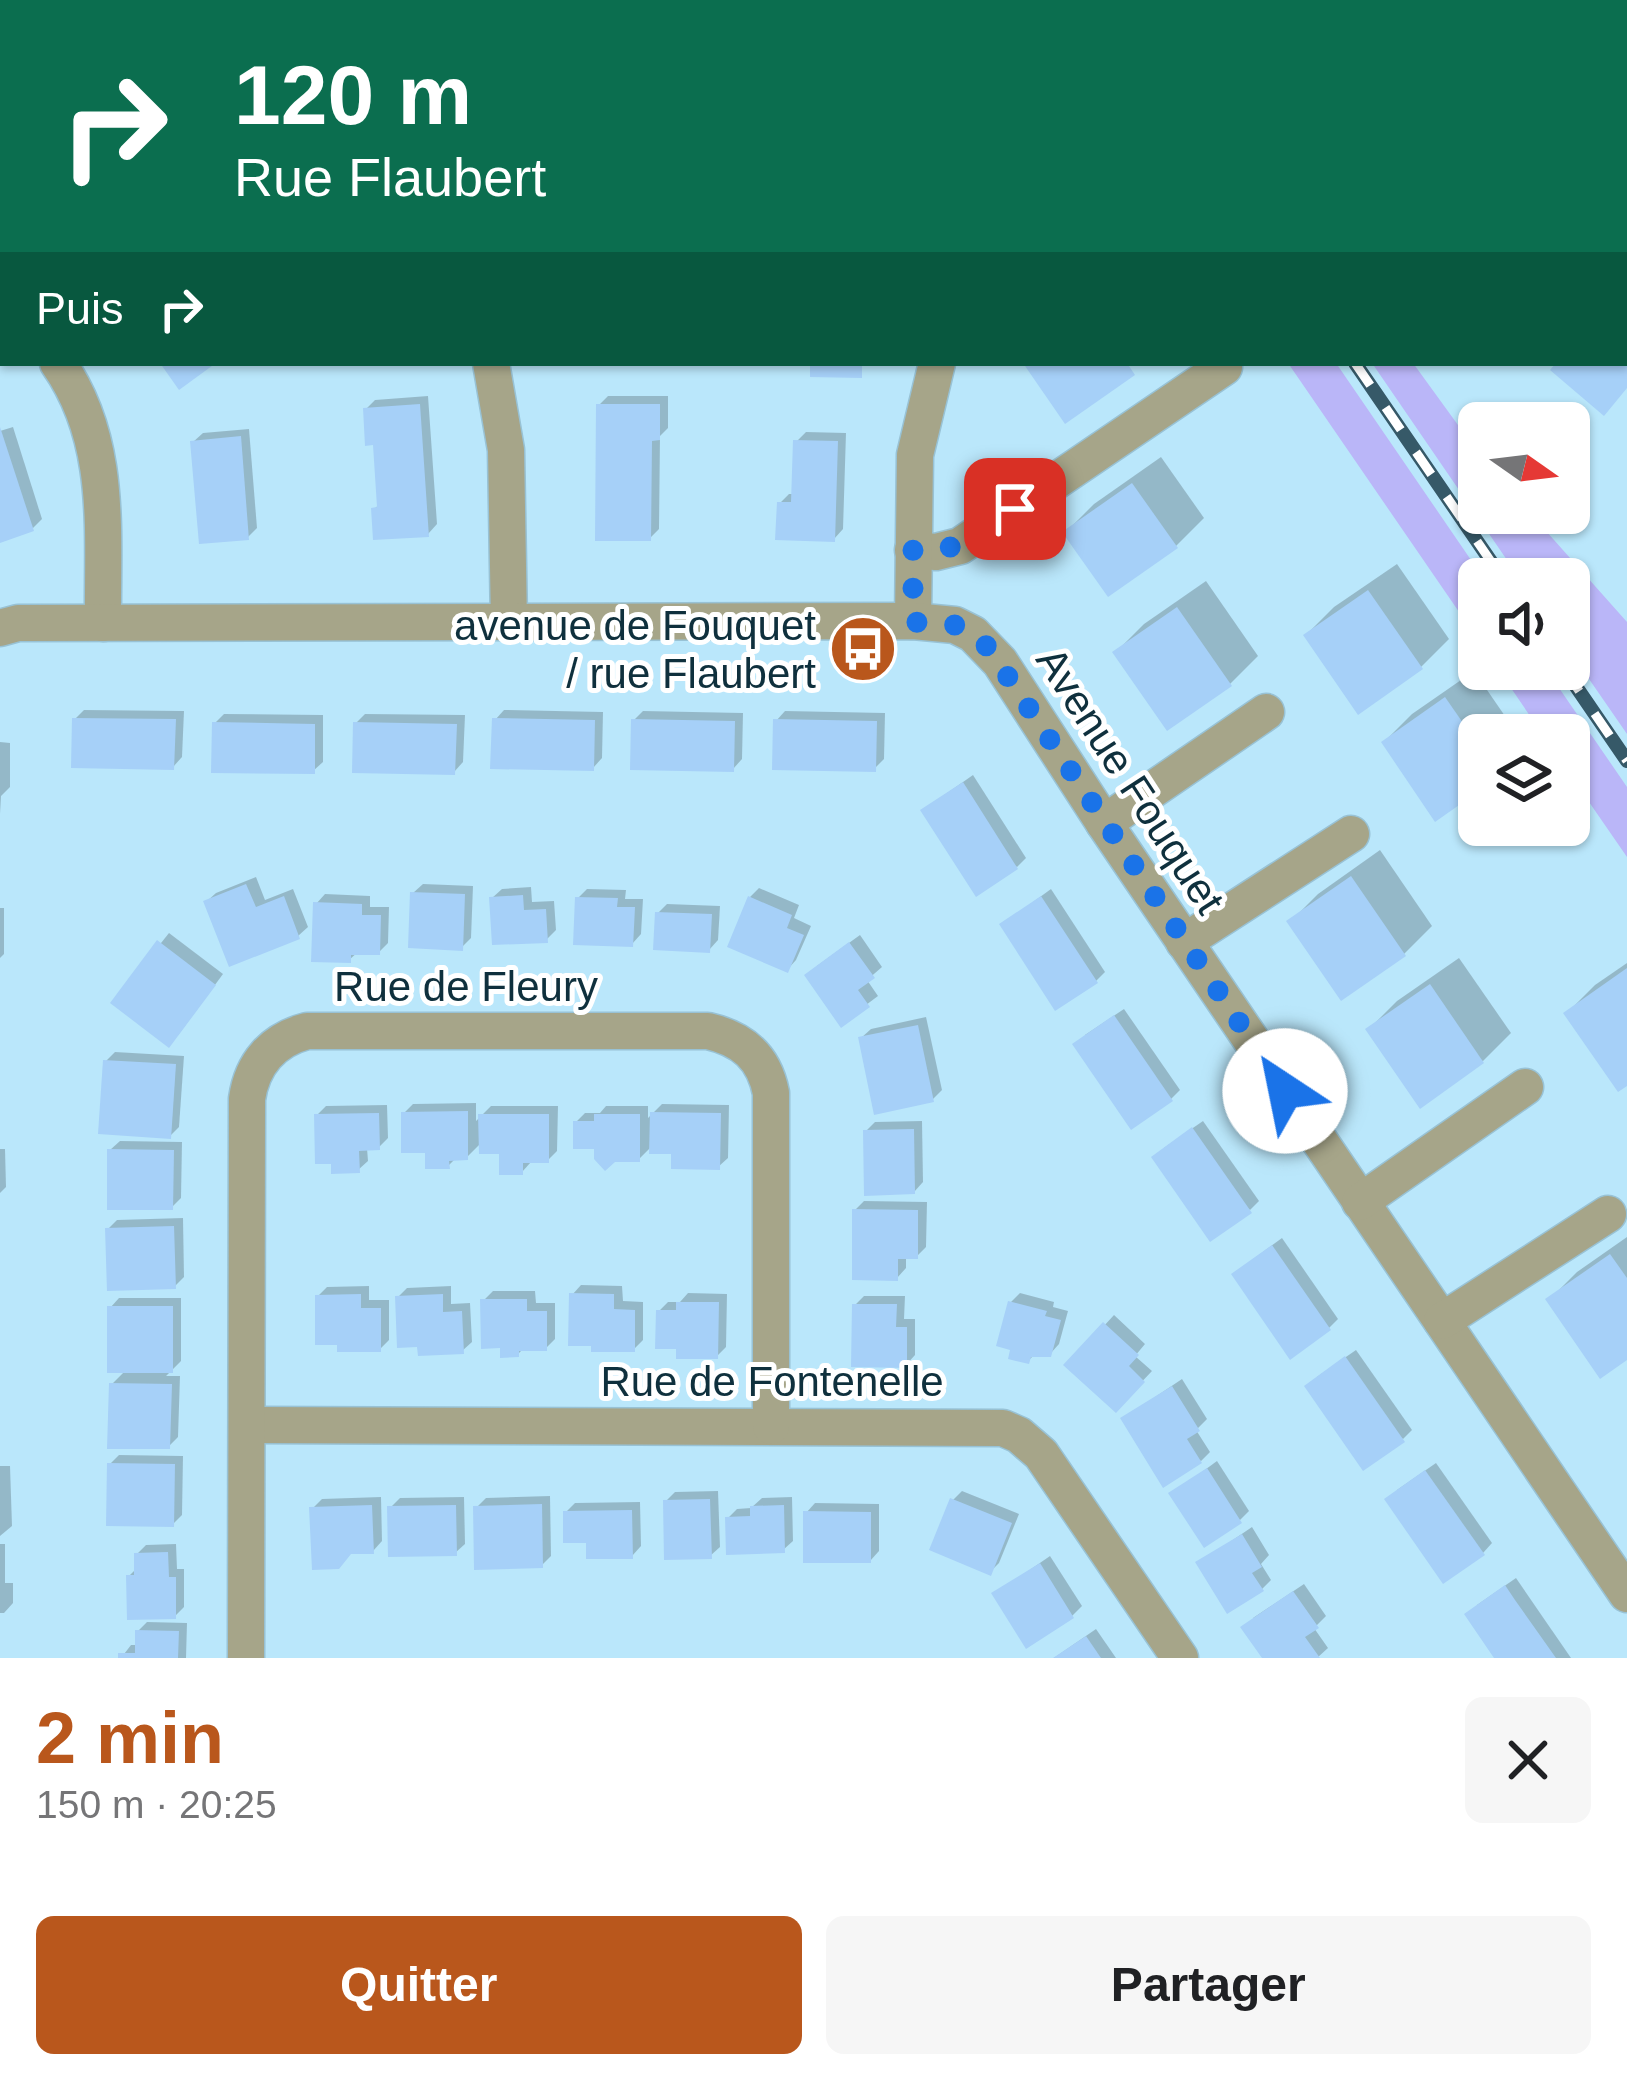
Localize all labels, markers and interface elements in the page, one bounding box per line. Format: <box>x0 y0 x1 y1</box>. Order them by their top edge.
icon: right <box>36 48 192 204</box>
text: 120 m <box>234 48 472 142</box>
text: Rue Flaubert <box>234 147 546 207</box>
icon: right <box>148 276 214 342</box>
text: Puis <box>36 283 124 334</box>
north arrow <box>1458 402 1590 534</box>
map controls <box>1458 402 1590 846</box>
pin <box>964 458 1066 560</box>
icon: arrive <box>982 476 1048 542</box>
button: sound <box>1458 558 1590 690</box>
place label: avenue de Fouquet / rue Flaubert <box>454 602 816 697</box>
bus stop icon: avenue de Fouquet / rue Flaubert <box>828 614 898 684</box>
street label: Avenue Fouquet <box>1027 639 1234 922</box>
button: layers <box>1458 714 1590 846</box>
street label: Rue de Fleury <box>334 963 598 1010</box>
position arrow <box>1222 1028 1348 1154</box>
street label: Rue de Fontenelle <box>600 1358 944 1405</box>
button: close <box>1465 1697 1591 1823</box>
text: 2 min <box>36 1698 224 1778</box>
text: 150 m · 20:25 <box>36 1783 277 1826</box>
button: Quitter <box>36 1916 802 2054</box>
button: Partager <box>826 1916 1591 2054</box>

